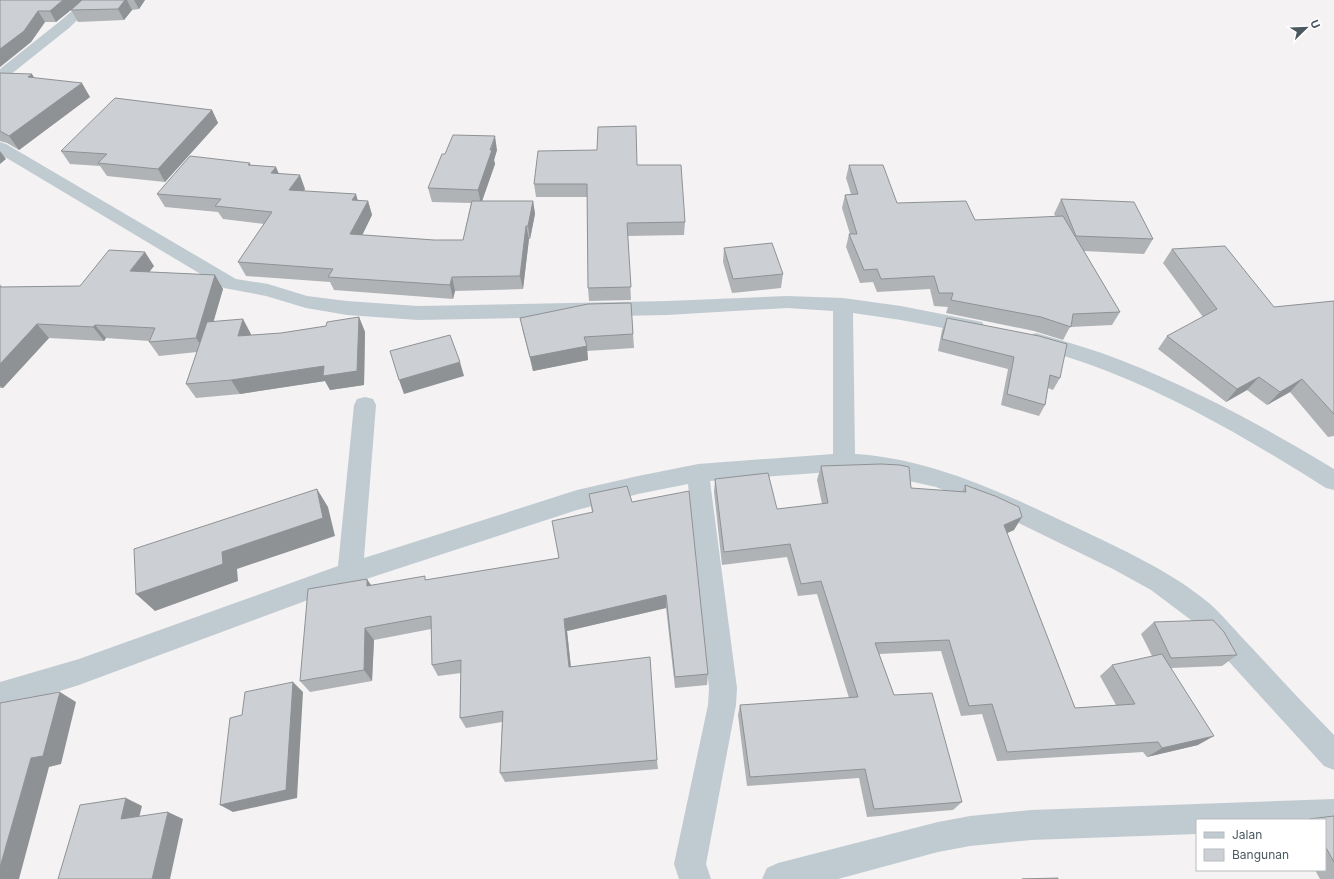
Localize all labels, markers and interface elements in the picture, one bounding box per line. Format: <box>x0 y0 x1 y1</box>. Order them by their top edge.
north arrow <box>1286 8 1326 48</box>
text: U <box>1307 18 1323 31</box>
legend <box>1196 819 1326 871</box>
text: Jalan <box>1232 827 1262 842</box>
text: Bangunan <box>1232 847 1289 862</box>

